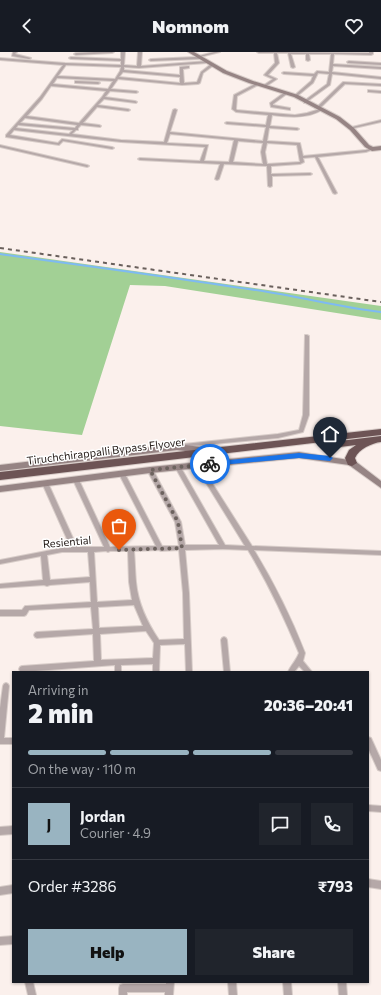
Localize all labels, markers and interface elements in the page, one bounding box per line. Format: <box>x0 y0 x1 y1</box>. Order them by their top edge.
icon: back <box>16 15 38 37</box>
text: Nomnom <box>152 15 229 37</box>
icon: heart <box>343 15 365 37</box>
pin <box>313 417 347 458</box>
icon: home <box>319 423 341 445</box>
street label: Tiruchchirappalli Bypass Flyover <box>26 434 187 467</box>
courier <box>190 444 230 484</box>
icon: bike <box>199 453 221 475</box>
pin <box>102 509 136 550</box>
icon: bag <box>108 515 130 537</box>
street label: Resiential <box>42 533 92 550</box>
text: Arriving in <box>28 682 88 698</box>
text: 20:36–20:41 <box>264 696 353 714</box>
text: 2 min <box>28 697 93 728</box>
text: On the way · 110 m <box>28 761 136 777</box>
button: chat <box>259 803 301 845</box>
button: phone <box>311 803 353 845</box>
text: Jordan <box>80 807 125 825</box>
text: J <box>47 815 51 833</box>
text: Courier · 4.9 <box>80 825 151 841</box>
text: Order #3286 <box>28 877 117 895</box>
text: ₹793 <box>318 877 353 895</box>
button: Help <box>28 929 187 975</box>
button: Share <box>195 929 353 975</box>

